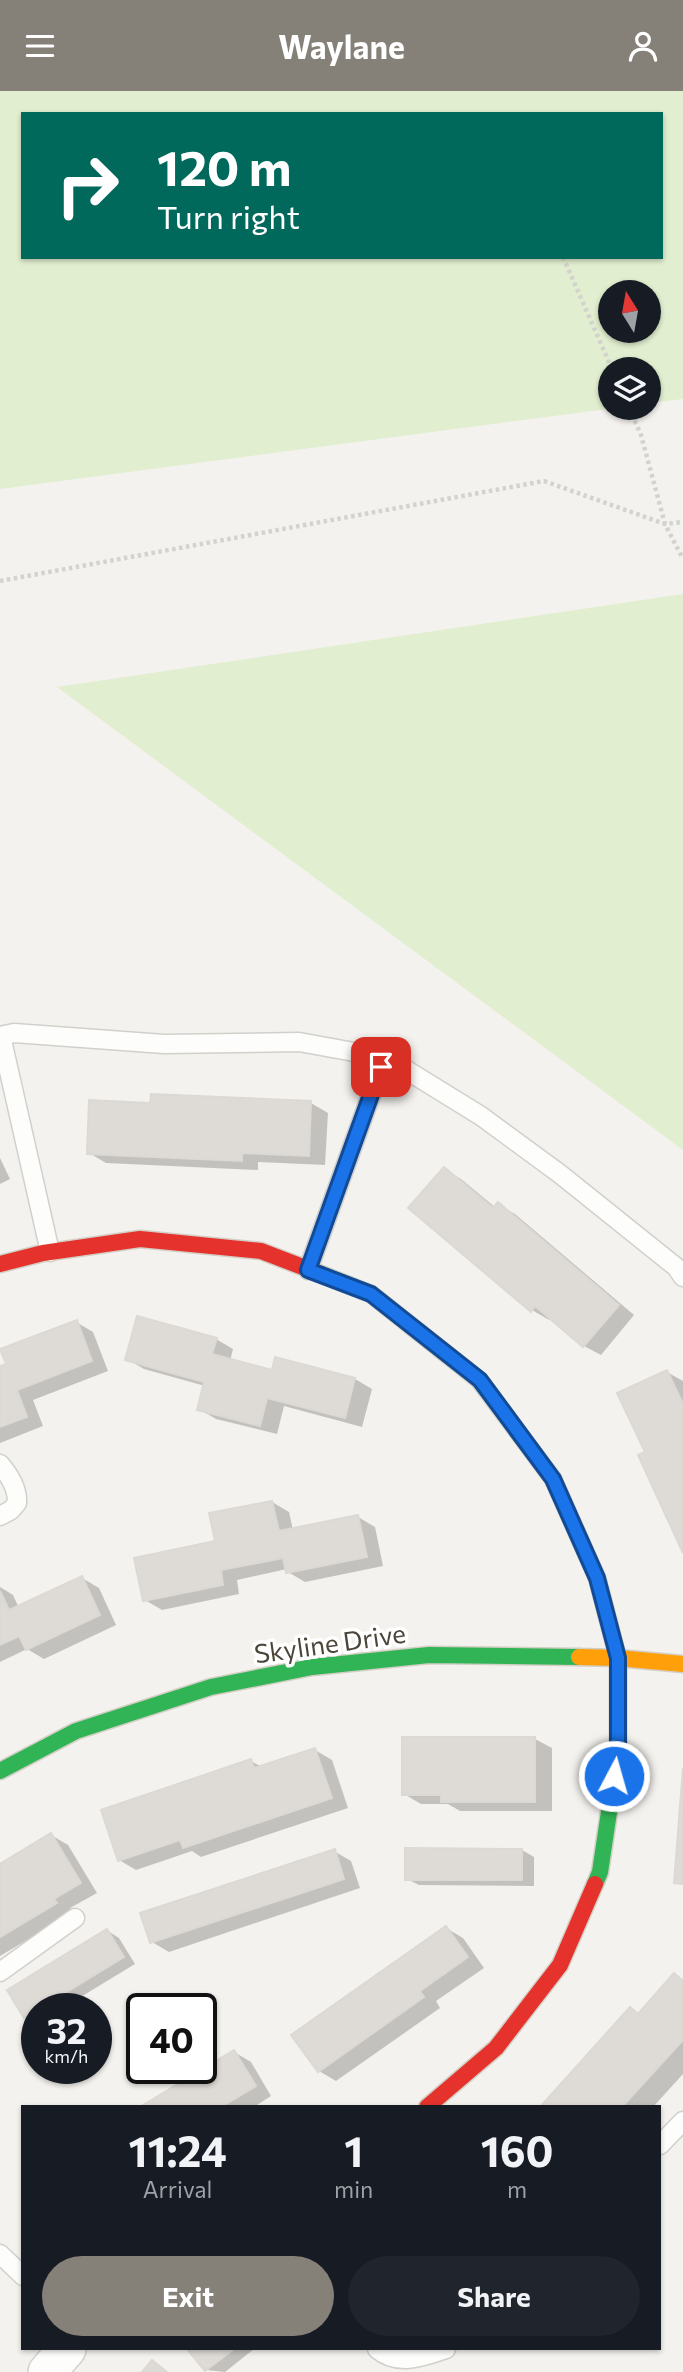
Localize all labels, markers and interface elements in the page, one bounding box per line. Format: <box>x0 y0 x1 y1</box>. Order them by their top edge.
text: Waylane <box>278 26 405 66</box>
icon: menu <box>21 27 59 65</box>
icon: person <box>624 27 662 65</box>
text: 120 m <box>157 136 291 196</box>
icon: right <box>42 140 133 231</box>
text: Turn right <box>157 196 300 236</box>
north arrow <box>598 280 662 343</box>
map controls <box>598 280 661 420</box>
button: layers <box>598 357 661 420</box>
pin <box>351 1037 411 1097</box>
icon: arrive <box>362 1048 400 1086</box>
street label: Skyline Drive <box>252 1617 407 1668</box>
position arrow <box>577 1739 651 1813</box>
speed limit sign: 40 <box>126 1993 217 2084</box>
text: 32 <box>46 2008 87 2051</box>
text: km/h <box>45 2045 88 2067</box>
text: 11:24 <box>128 2124 227 2176</box>
text: 1 <box>344 2124 363 2176</box>
text: 160 <box>481 2124 554 2176</box>
text: Arrival <box>143 2175 212 2203</box>
text: min <box>334 2175 373 2203</box>
text: m <box>507 2175 527 2203</box>
button: Exit <box>42 2256 334 2336</box>
button: Share <box>348 2256 640 2336</box>

